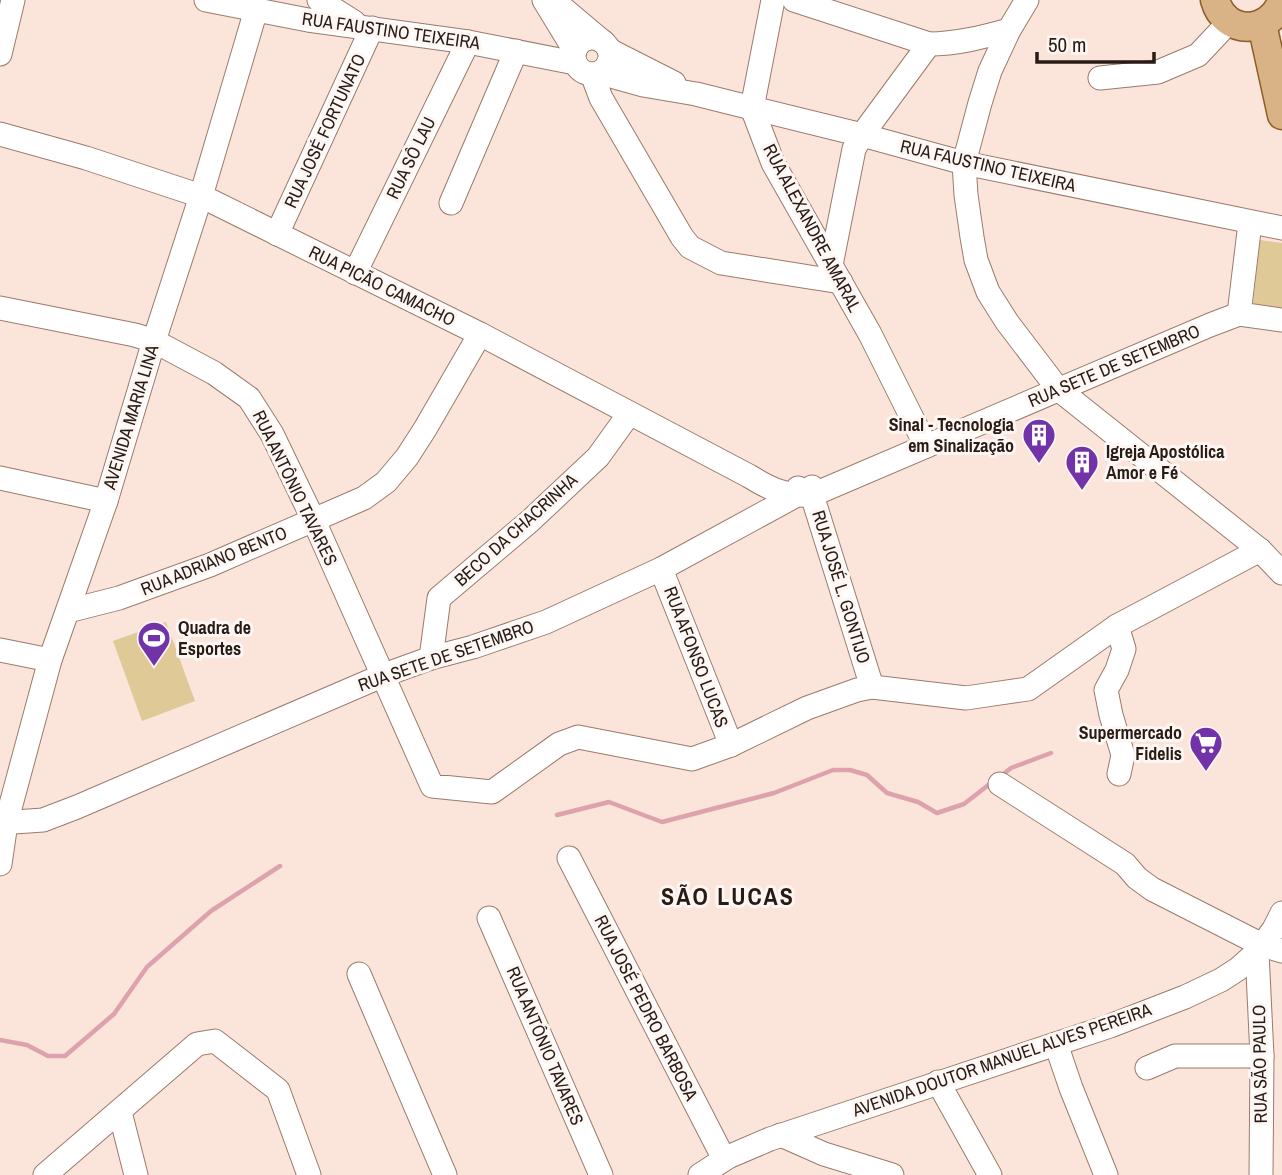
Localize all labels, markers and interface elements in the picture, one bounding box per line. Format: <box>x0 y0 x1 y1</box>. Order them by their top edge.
street label: RUA FAUSTINO TEIXEIRA <box>301 6 482 55</box>
scale bar <box>1037 21 1154 65</box>
text: 50 m <box>1048 30 1086 59</box>
street label: RUA JOSÉ FORTUNATO <box>278 50 371 212</box>
street label: RUA SÔ LAU <box>380 112 441 203</box>
street label: RUA FAUSTINO TEIXEIRA <box>898 133 1078 198</box>
street label: RUA ALEXANDRE AMARAL <box>757 139 867 316</box>
street label: RUA PICÃO CAMACHO <box>305 239 460 332</box>
street label: RUA SETE DE SETEMBRO <box>1024 318 1204 413</box>
street label: AVENIDA MARIA LINA <box>96 341 164 493</box>
street label: RUA ANTÔNIO TAVARES <box>247 406 344 570</box>
place label: Sinal - Tecnologia em Sinalização <box>889 412 1015 458</box>
building icon: Sinal - Tecnologia em Sinalização <box>1020 416 1058 465</box>
place label: Igreja Apostólica Amor e Fé <box>1106 439 1225 485</box>
building icon: Igreja Apostólica Amor e Fé <box>1063 443 1101 492</box>
street label: BECO DA CHACRINHA <box>449 468 583 592</box>
street label: RUA JOSÉ L. GONTIJO <box>806 507 877 667</box>
street label: RUA ADRIANO BENTO <box>137 520 291 601</box>
street label: RUA AFONSO LUCAS <box>658 583 735 731</box>
street label: RUA SETE DE SETEMBRO <box>355 614 537 697</box>
place label: Quadra de Esportes <box>178 615 251 661</box>
sports icon: Quadra de Esportes <box>135 619 173 668</box>
place label: Supermercado Fidelis <box>1079 720 1182 766</box>
supermarket icon: Supermercado Fidelis <box>1187 724 1225 773</box>
district label: SÃO LUCAS <box>661 880 795 912</box>
street label: RUA JOSÉ PEDRO BARBOSA <box>589 911 704 1105</box>
street label: RUA ANTÔNIO TAVARES <box>501 963 590 1129</box>
street label: AVENIDA DOUTOR MANUEL ALVES PEREIRA <box>848 996 1155 1123</box>
street label: RUA SÃO PAULO <box>1246 1004 1273 1124</box>

